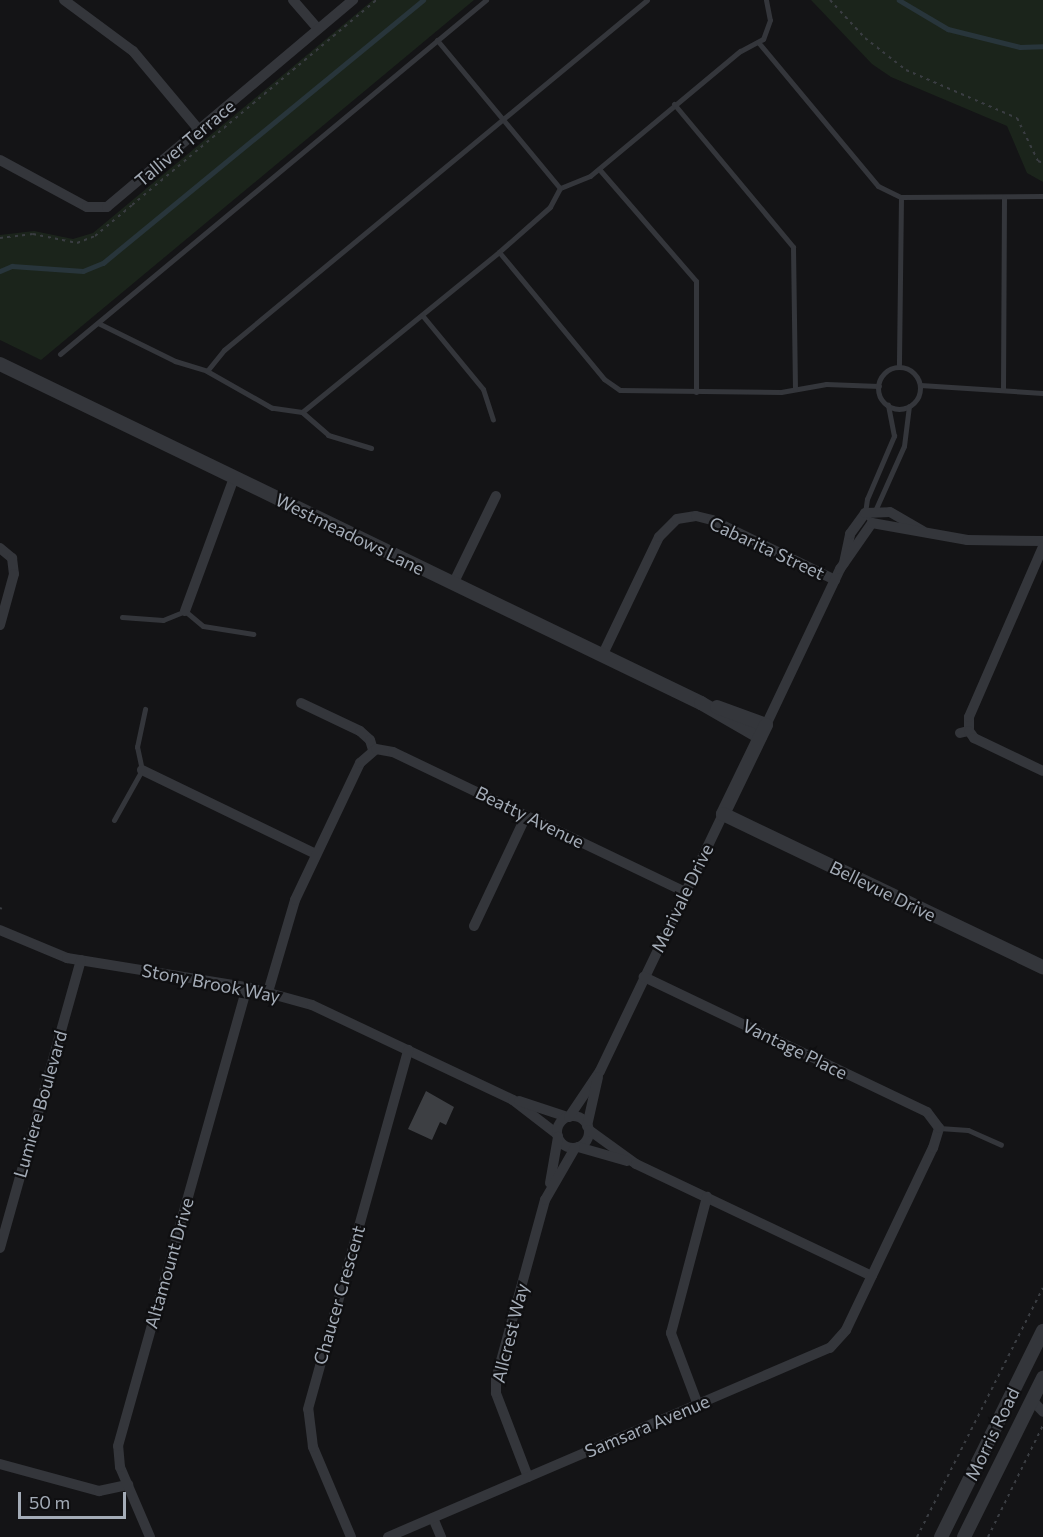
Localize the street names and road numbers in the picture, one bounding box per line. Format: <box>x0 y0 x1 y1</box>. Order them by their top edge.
street label: Talliver Terrace <box>131 95 239 191</box>
street label: Westmeadows Lane <box>272 489 428 579</box>
street label: Cabarita Street <box>706 512 828 584</box>
street label: Beatty Avenue <box>472 781 588 853</box>
street label: Merivale Drive <box>646 840 718 956</box>
street label: Bellevue Drive <box>826 856 940 926</box>
street label: Stony Brook Way <box>140 959 282 1007</box>
street label: Vantage Place <box>739 1014 851 1084</box>
street label: Lumiere Boulevard <box>9 1028 71 1180</box>
street label: Altamount Drive <box>140 1195 198 1331</box>
street label: Chaucer Crescent <box>309 1223 369 1367</box>
street label: Allcrest Way <box>487 1281 533 1385</box>
street label: Morris Road <box>960 1384 1024 1484</box>
street label: Samsara Avenue <box>581 1390 713 1462</box>

